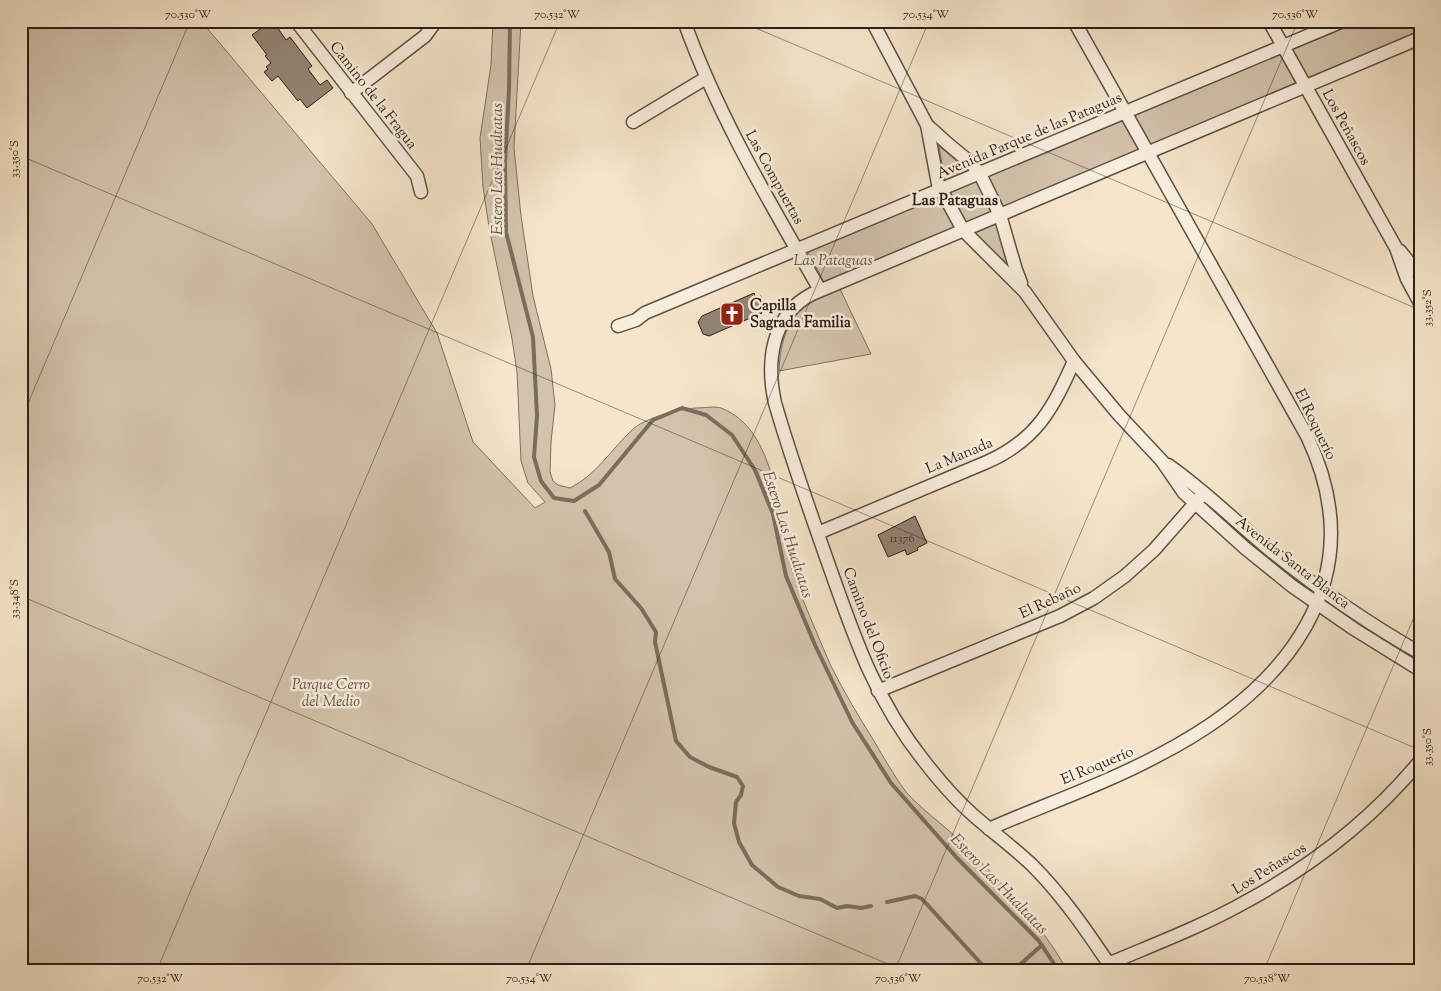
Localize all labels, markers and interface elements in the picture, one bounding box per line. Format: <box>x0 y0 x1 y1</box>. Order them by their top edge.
text: 70.530°W <box>165 6 212 24</box>
text: 70.532°W <box>534 6 580 24</box>
text: 70.534°W <box>903 6 950 24</box>
text: 70.536°W <box>1272 6 1319 24</box>
street label: Camino de la Fragua <box>324 38 422 154</box>
street label: Los Peñascos <box>1316 86 1375 170</box>
street label: Avenida Parque de las Pataguas <box>934 88 1126 185</box>
water label: Estero Las Hualtatas <box>487 103 510 235</box>
street label: Las Compuertas <box>739 127 808 229</box>
text: 33.350°S <box>6 140 24 178</box>
district label: Las Pataguas <box>912 190 998 213</box>
park label: Las Pataguas <box>793 251 873 272</box>
text: 33.352°S <box>1419 289 1437 327</box>
place label: Capilla Sagrada Familia <box>750 296 851 334</box>
church icon: Capilla Sagrada Familia <box>719 301 745 327</box>
street label: El Roquerío <box>1288 386 1341 464</box>
street label: La Manada <box>923 433 996 480</box>
water label: Estero Las Hualtatas <box>755 468 818 601</box>
street label: Avenida Santa Blanca <box>1230 512 1354 615</box>
house number: 11376 <box>890 530 915 548</box>
street label: Camino del Oficio <box>837 565 899 683</box>
street label: El Rebaño <box>1016 578 1085 625</box>
text: 33.348°S <box>6 579 24 619</box>
park label: Parque Cerro del Medio <box>292 675 370 713</box>
text: 33.350°S <box>1419 728 1437 766</box>
street label: El Roquerío <box>1058 742 1137 791</box>
water label: Estero Las Hualtatas <box>944 829 1052 940</box>
street label: Los Peñascos <box>1229 838 1311 900</box>
text: 70.532°W <box>137 970 183 988</box>
text: 70.534°W <box>506 970 553 988</box>
text: 70.536°W <box>875 970 922 988</box>
text: 70.538°W <box>1244 970 1291 988</box>

